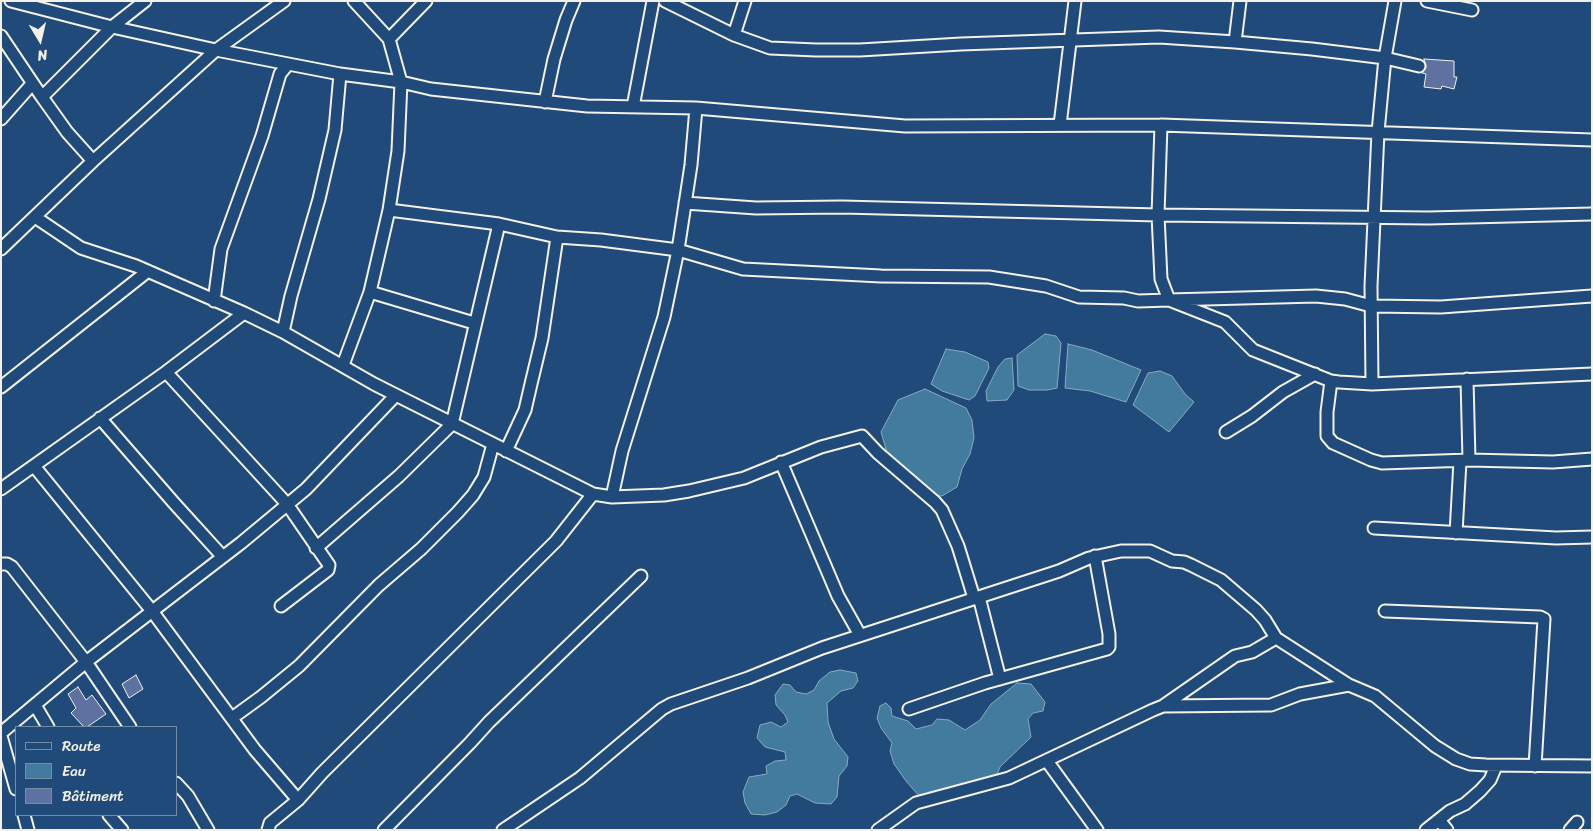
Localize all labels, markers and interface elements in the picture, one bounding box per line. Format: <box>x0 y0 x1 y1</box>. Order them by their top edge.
north arrow <box>15 15 65 65</box>
text: N <box>36 42 49 68</box>
legend <box>15 726 178 816</box>
text: Route <box>62 733 101 759</box>
text: Eau <box>62 758 86 784</box>
text: Bâtiment <box>62 783 124 809</box>

